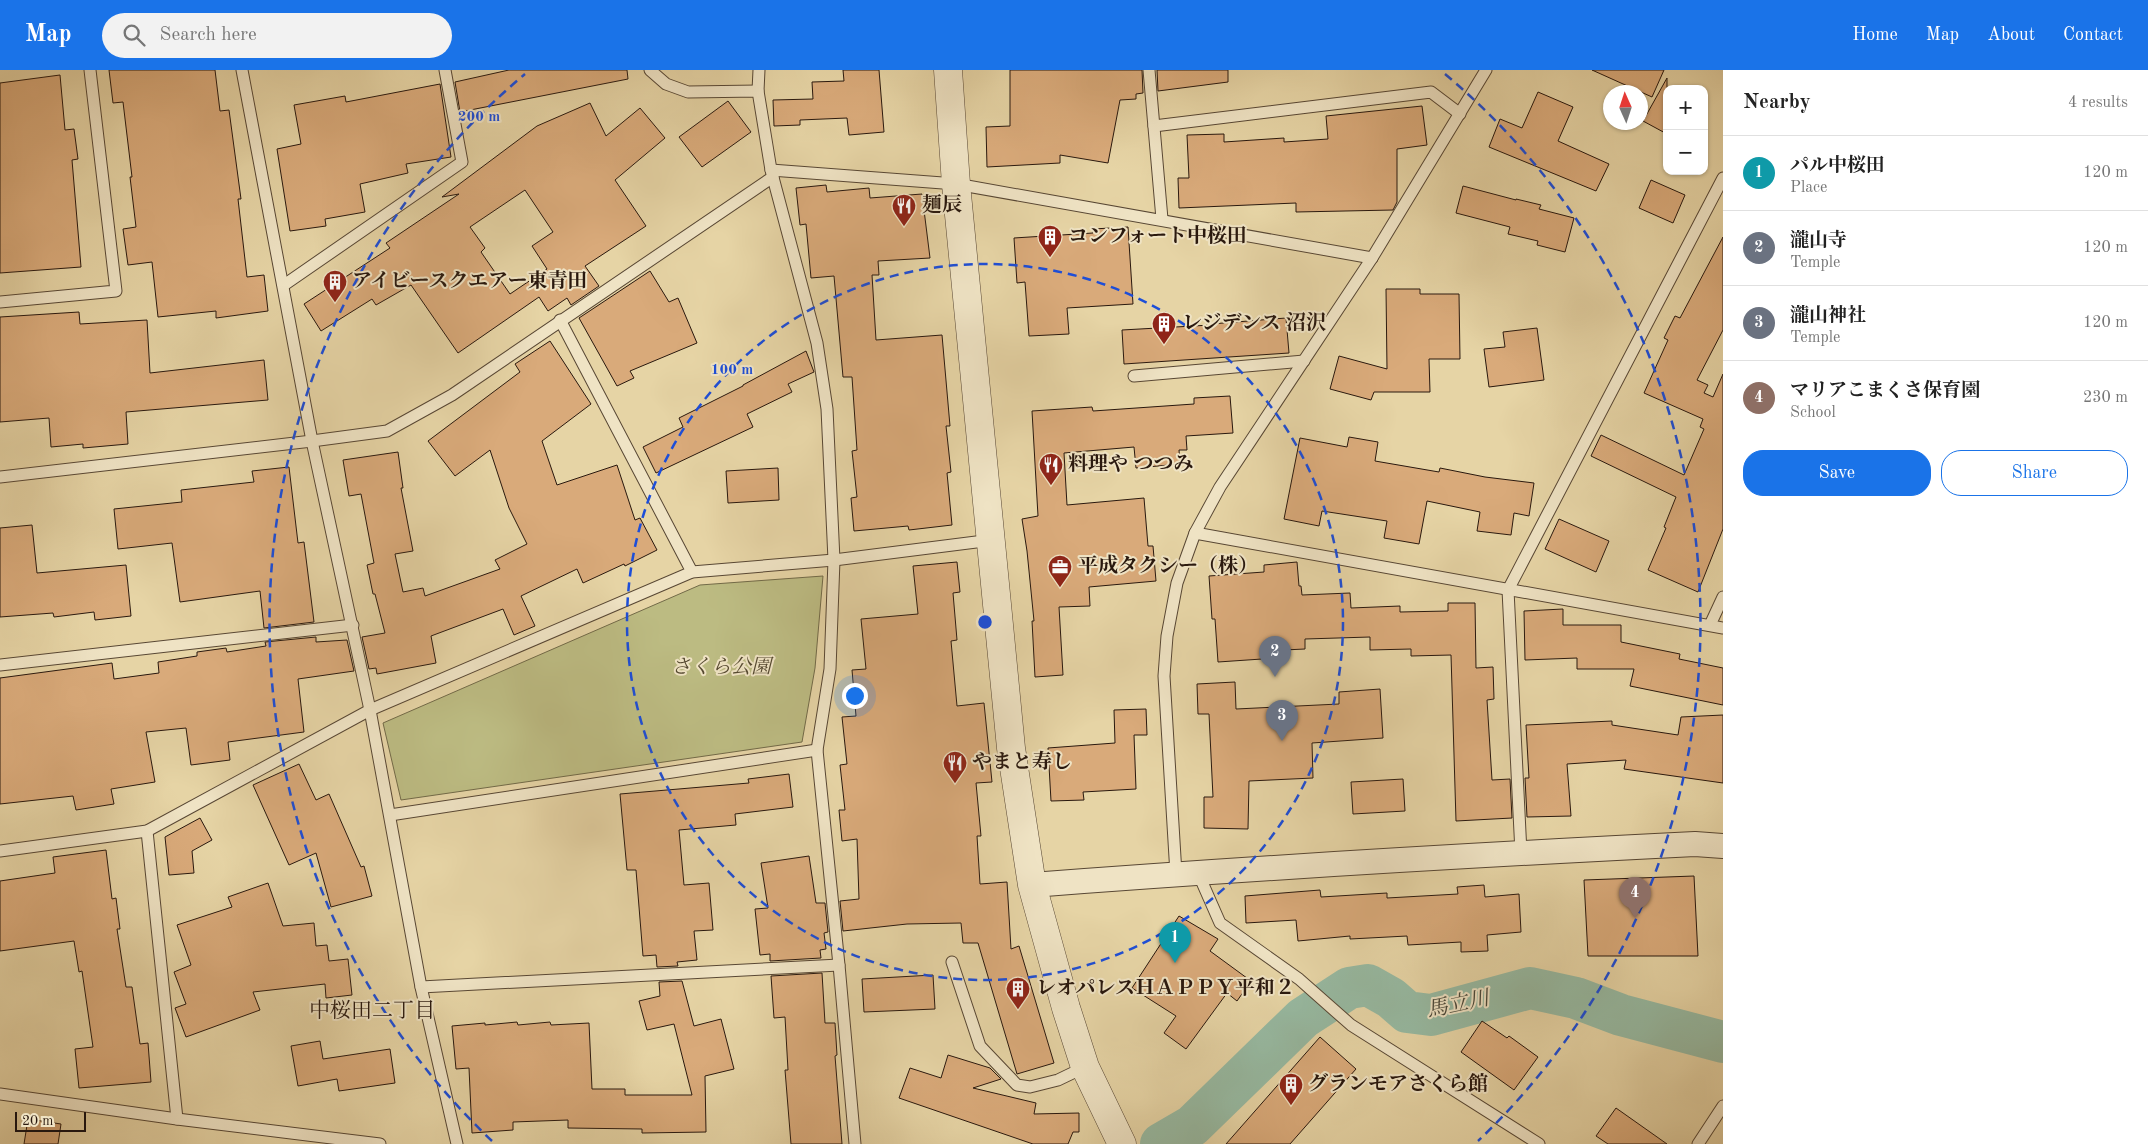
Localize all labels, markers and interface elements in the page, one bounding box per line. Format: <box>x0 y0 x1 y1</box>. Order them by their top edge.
search box <box>102 13 452 58</box>
icon: search <box>120 21 148 49</box>
text: Map <box>25 23 72 47</box>
text: Search here <box>160 26 257 45</box>
text: Home <box>1852 26 1898 44</box>
text: Map <box>1926 26 1959 44</box>
text: About <box>1987 26 2035 44</box>
text: Contact <box>2063 26 2123 44</box>
north arrow <box>1603 85 1648 130</box>
map controls <box>1663 85 1708 175</box>
button: + <box>1663 85 1708 130</box>
text: Nearby <box>1743 92 1811 113</box>
text: 4 results <box>2068 95 2128 111</box>
text: 200 m <box>458 110 500 125</box>
button: − <box>1663 130 1708 175</box>
text: パル中桜田 <box>1790 157 1885 176</box>
text: 1 <box>1754 165 1764 181</box>
text: 120 m <box>2083 165 2128 181</box>
text: Place <box>1790 180 1827 196</box>
restaurant icon: 麺辰 <box>891 193 917 227</box>
place label: 麺辰 <box>922 194 962 216</box>
building icon: コンフォート中桜田 <box>1037 224 1063 258</box>
place label: コンフォート中桜田 <box>1068 225 1247 247</box>
text: 瀧山寺 <box>1790 232 1847 251</box>
text: 2 <box>1754 240 1764 256</box>
text: 120 m <box>2083 240 2128 256</box>
text: Temple <box>1790 255 1840 271</box>
building icon: アイビースクエアー東青田 <box>322 269 348 303</box>
place label: アイビースクエアー東青田 <box>352 270 587 292</box>
text: 瀧山神社 <box>1790 307 1866 326</box>
building icon: レジデンス 沼沢 <box>1151 311 1177 345</box>
place label: レジデンス 沼沢 <box>1182 311 1326 334</box>
text: 3 <box>1754 315 1764 331</box>
text: 120 m <box>2083 315 2128 331</box>
text: Temple <box>1790 330 1840 346</box>
text: 100 m <box>711 363 753 378</box>
text: マリアこまくさ保育園 <box>1790 382 1980 401</box>
text: 4 <box>1754 390 1764 406</box>
text: 230 m <box>2083 390 2128 406</box>
text: School <box>1790 405 1836 421</box>
button: Save <box>1743 450 1931 496</box>
button: Share <box>1941 450 2128 496</box>
restaurant icon: 料理や つつみ <box>1038 452 1064 486</box>
place label: 料理や つつみ <box>1068 453 1194 475</box>
office icon: 平成タクシー（株） <box>1047 554 1073 588</box>
place label: 平成タクシー（株） <box>1078 554 1258 577</box>
centre of rings <box>976 613 994 631</box>
pin: 2 <box>1259 636 1291 677</box>
park label: さくら公園 <box>671 656 774 678</box>
your location <box>842 683 868 709</box>
pin: 3 <box>1266 700 1298 741</box>
restaurant icon: やまと寿し <box>942 750 968 784</box>
place label: やまと寿し <box>972 750 1072 773</box>
pin: 4 <box>1619 877 1651 918</box>
pin: 1 <box>1159 922 1191 963</box>
building icon: レオパレスＨＡＰＰＹ平和２ <box>1005 976 1031 1010</box>
place label: レオパレスＨＡＰＰＹ平和２ <box>1036 977 1295 999</box>
water label: 馬立川 <box>1425 986 1493 1022</box>
district label: 中桜田二丁目 <box>309 999 435 1022</box>
building icon: グランモアさくら館 <box>1278 1072 1304 1106</box>
place label: グランモアさくら館 <box>1308 1072 1488 1095</box>
scale bar <box>15 1109 86 1132</box>
text: 20 m <box>22 1114 53 1128</box>

